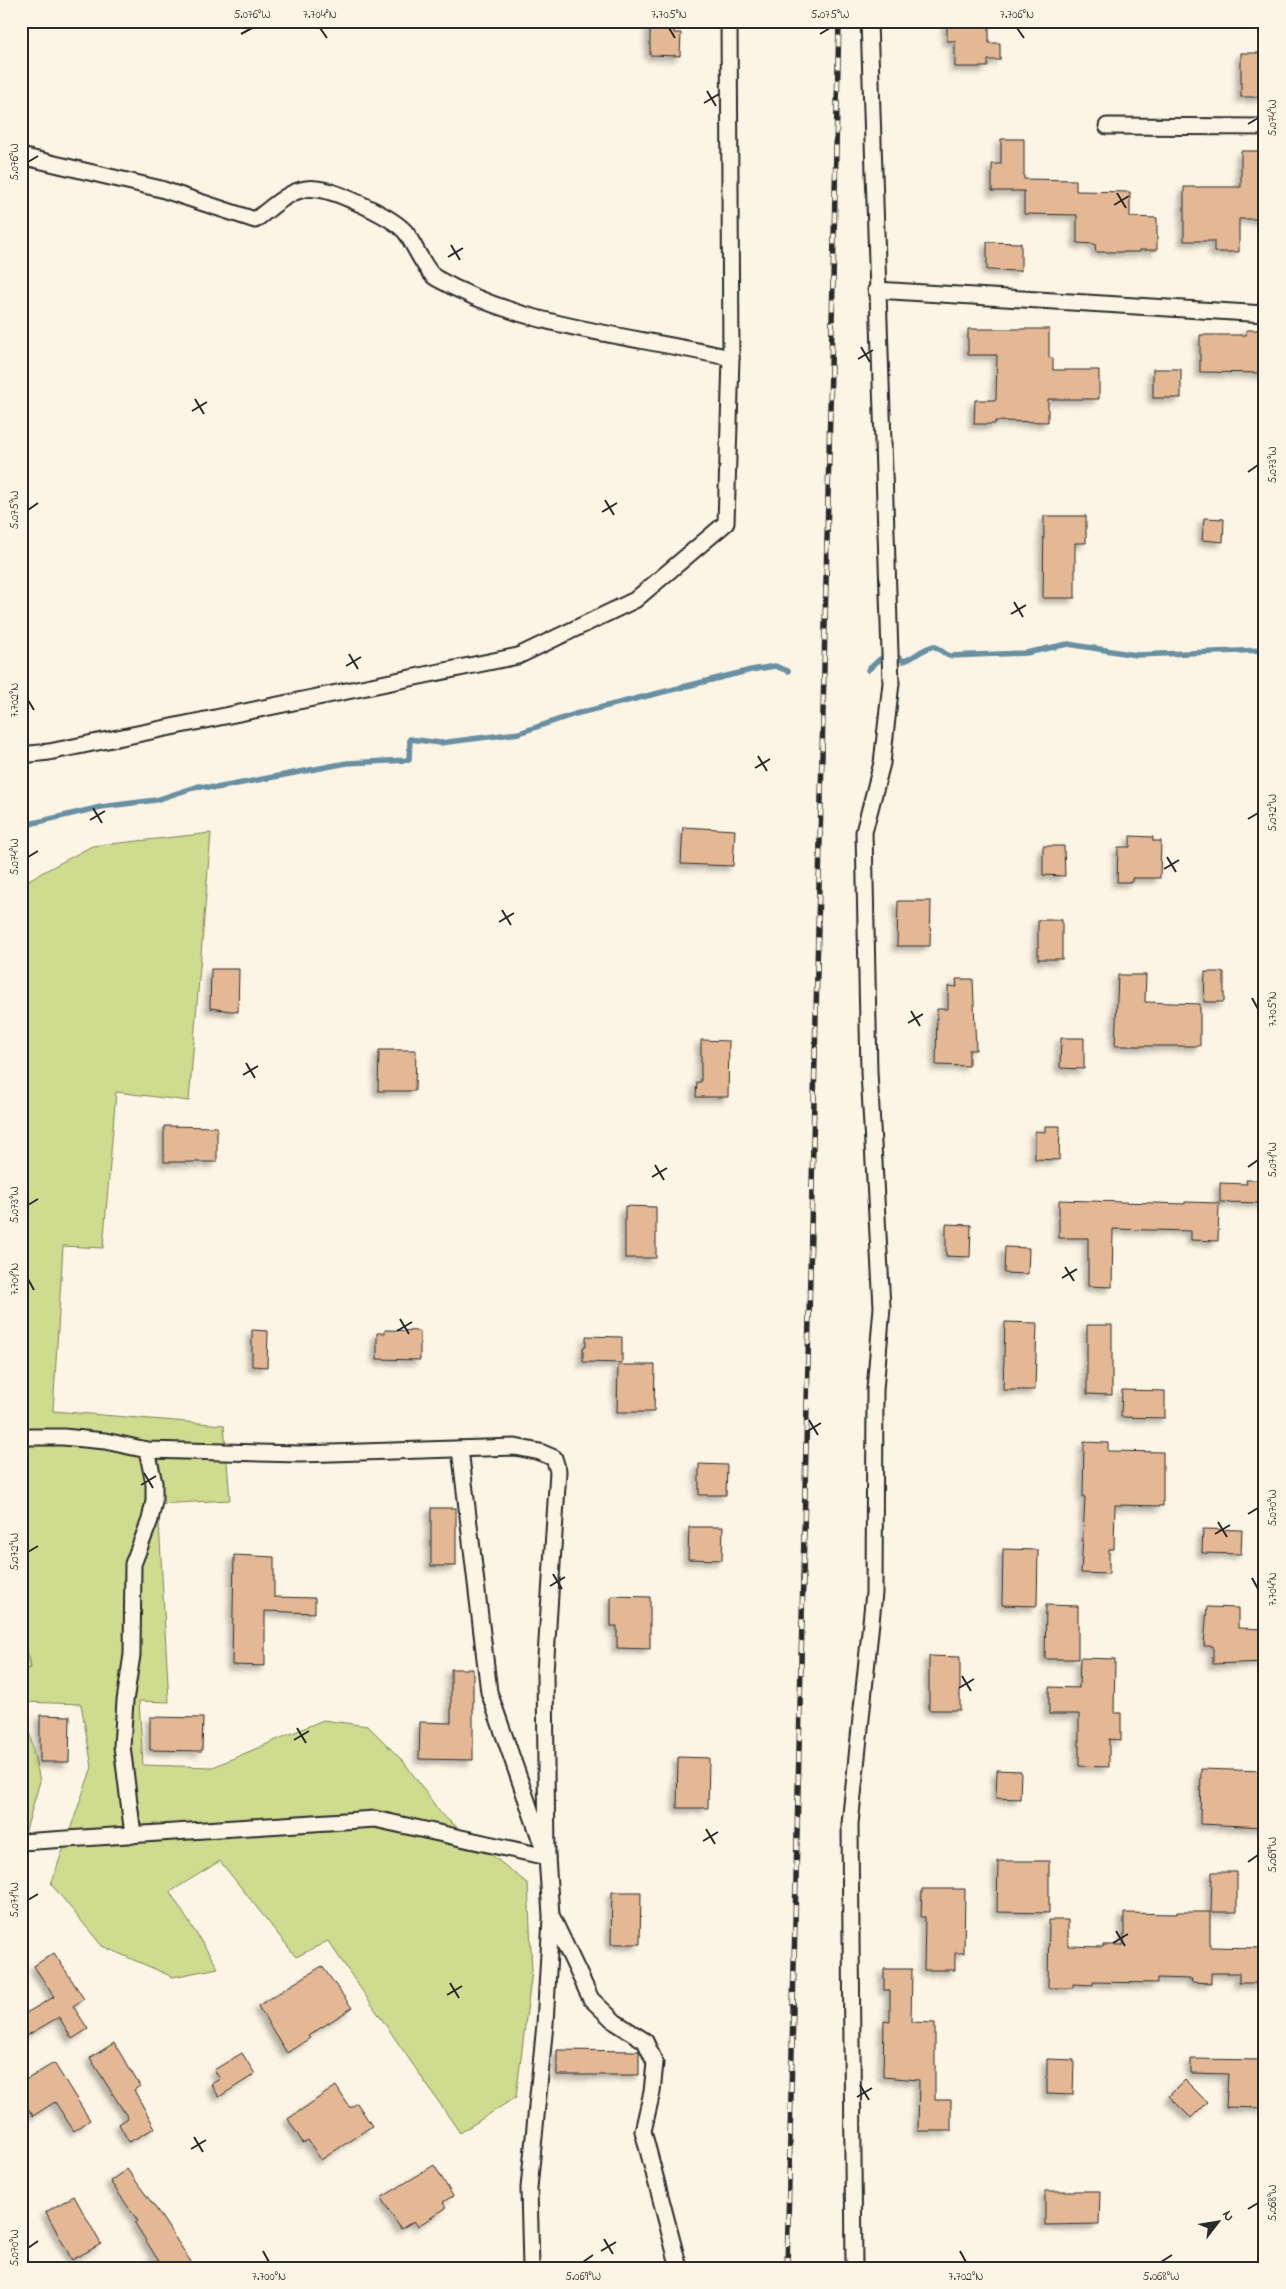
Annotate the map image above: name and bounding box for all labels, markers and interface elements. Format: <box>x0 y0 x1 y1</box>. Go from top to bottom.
text: 5.076°W <box>233 6 271 24</box>
text: 7.704°N <box>303 6 337 24</box>
text: 7.705°N <box>651 6 687 24</box>
text: 5.075°W <box>811 6 849 24</box>
text: 7.706°N <box>1000 6 1034 24</box>
text: 5.074°W <box>1264 100 1282 136</box>
text: 5.076°W <box>6 143 24 181</box>
text: 5.073°W <box>1264 447 1282 483</box>
text: 5.075°W <box>6 491 24 529</box>
text: 7.702°N <box>6 683 24 717</box>
text: 5.072°W <box>1264 794 1282 832</box>
text: 5.074°W <box>6 839 24 875</box>
text: 7.705°N <box>1264 991 1282 1027</box>
text: 5.071°W <box>1264 1142 1282 1178</box>
text: 5.073°W <box>6 1187 24 1223</box>
text: 7.701°N <box>6 1263 24 1295</box>
text: 5.070°W <box>1264 1489 1282 1527</box>
text: 5.072°W <box>6 1533 24 1571</box>
text: 7.704°N <box>1264 1572 1282 1606</box>
text: 5.069°W <box>1264 1837 1282 1873</box>
text: 5.071°W <box>6 1882 24 1918</box>
text: 5.068°W <box>1264 2185 1282 2221</box>
north arrow <box>1194 2196 1244 2246</box>
text: N <box>1216 2207 1239 2226</box>
text: 5.070°W <box>6 2229 24 2267</box>
text: 7.700°N <box>252 2268 286 2286</box>
text: 5.069°W <box>565 2268 601 2286</box>
text: 7.702°N <box>949 2268 983 2286</box>
text: 5.068°W <box>1143 2268 1179 2286</box>

